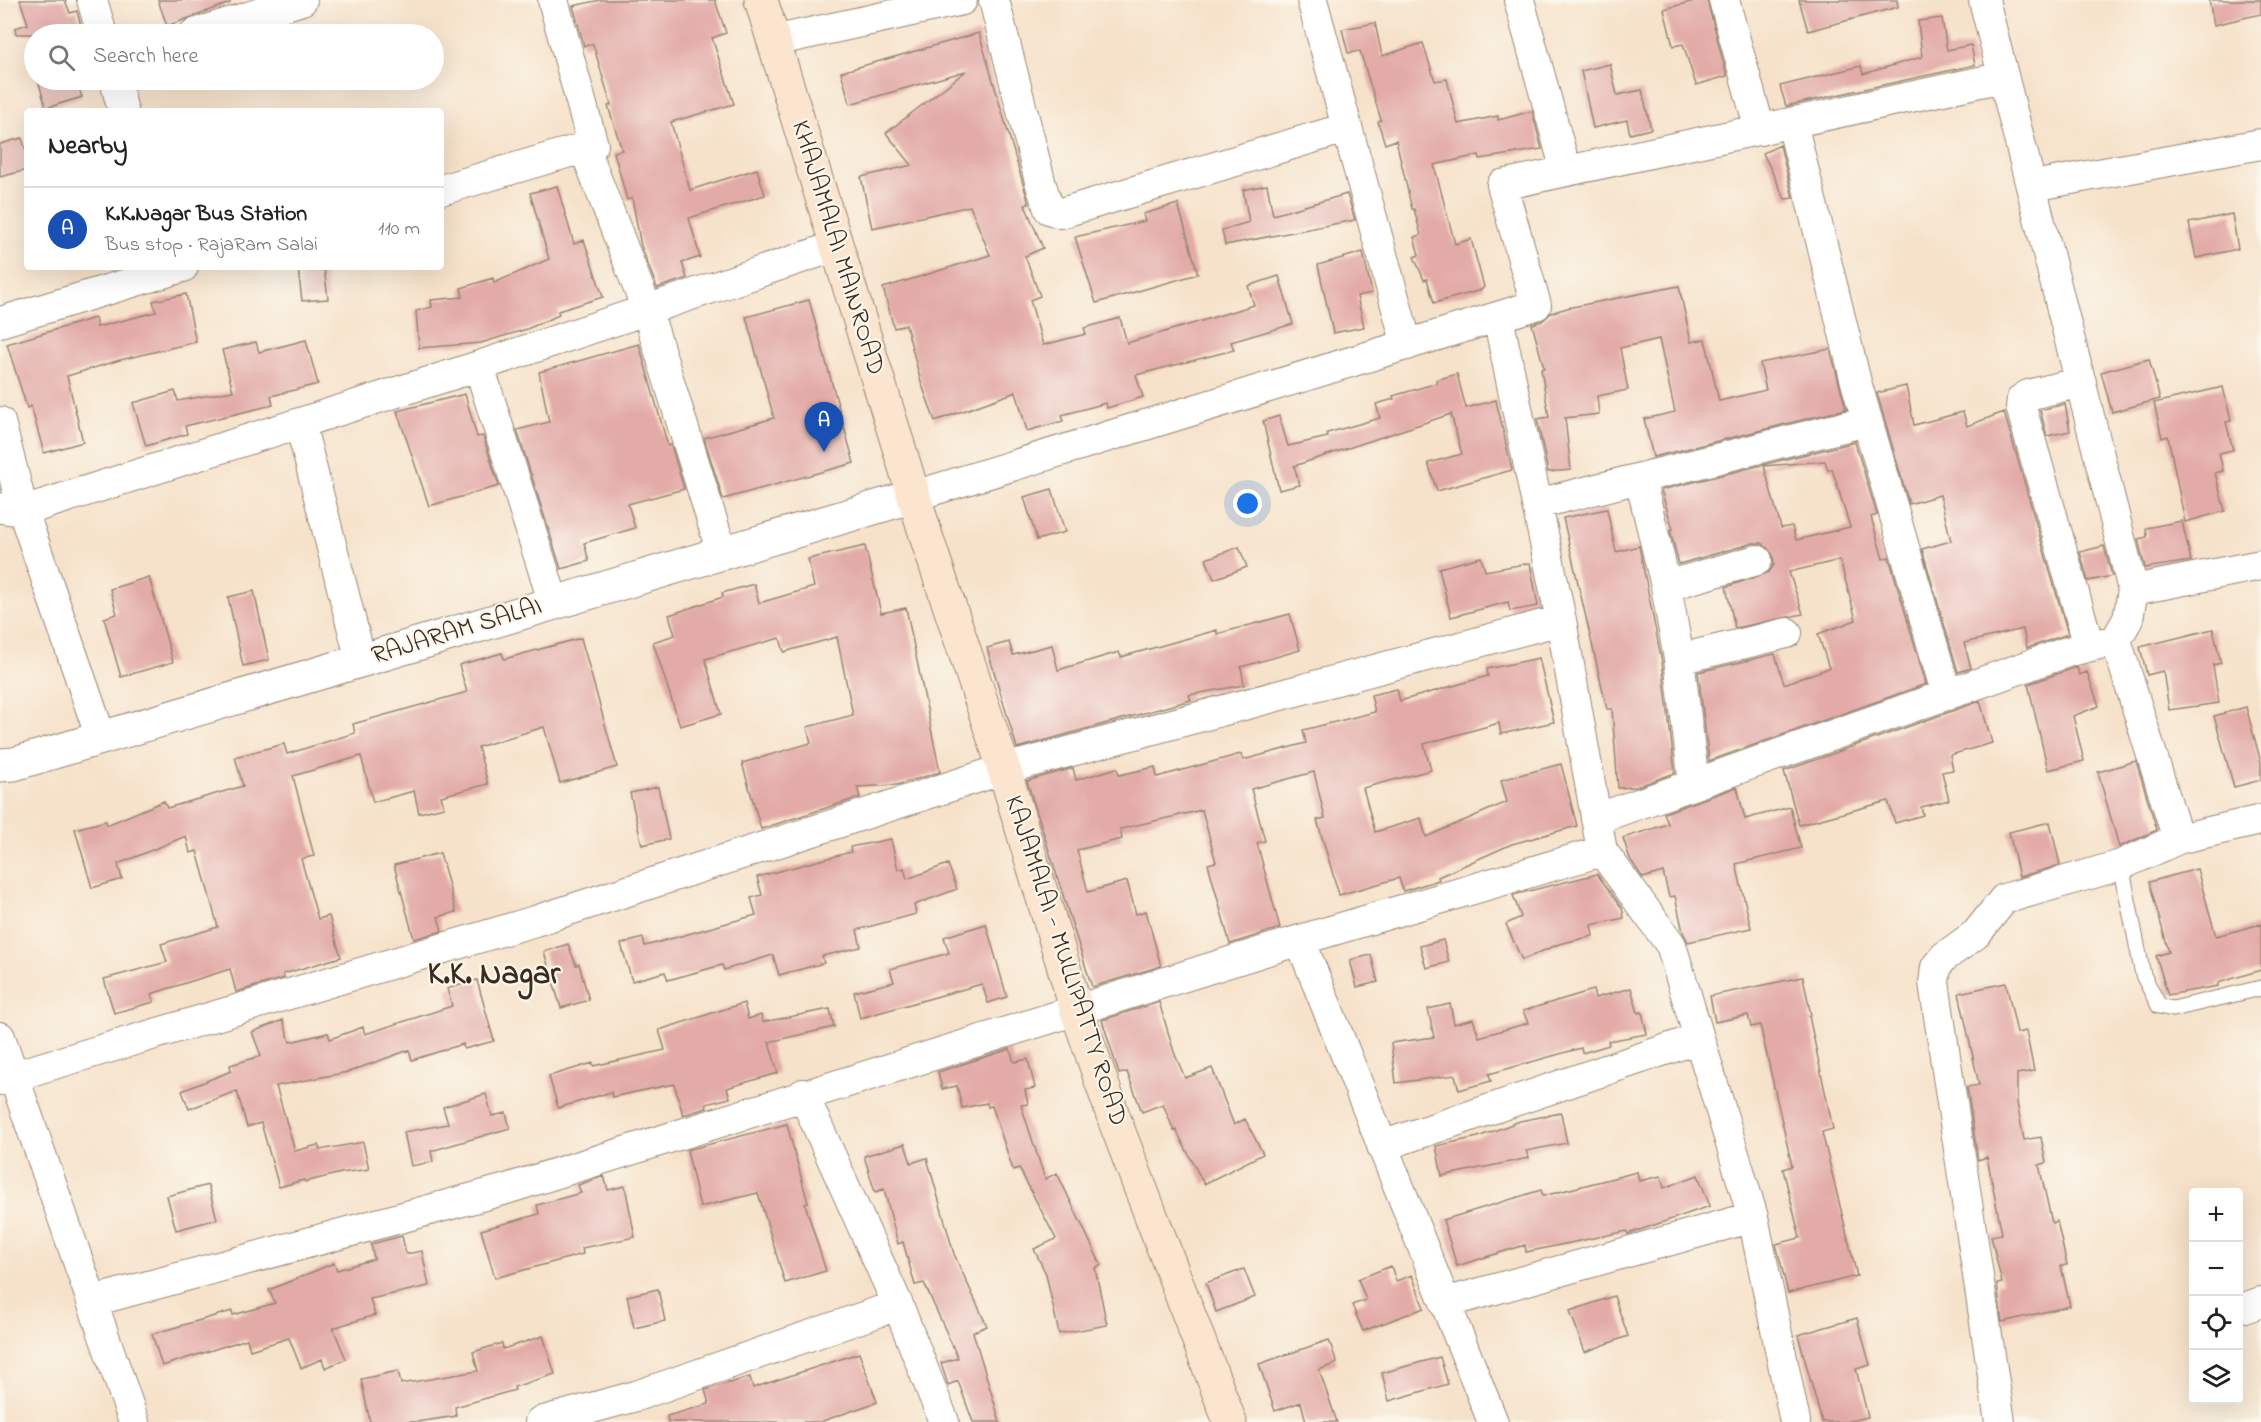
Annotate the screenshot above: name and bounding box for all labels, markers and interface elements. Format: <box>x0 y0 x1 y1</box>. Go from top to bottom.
search box <box>24 24 444 90</box>
icon: search <box>45 41 78 74</box>
text: Search here <box>93 41 198 73</box>
street label: KHAJAMALAI MAINROAD <box>780 116 894 380</box>
text: Nearby <box>48 128 127 166</box>
text: K.K.Nagar Bus Station <box>105 199 307 231</box>
text: A <box>61 215 74 244</box>
text: 110 m <box>378 215 420 244</box>
text: Bus stop · RajaRam Salai <box>105 231 318 260</box>
pin: A <box>804 402 844 452</box>
your location <box>1233 489 1262 518</box>
street label: RAJARAM SALAI <box>367 588 547 676</box>
street label: KAJAMALAI - MULLIPATTY ROAD <box>994 791 1136 1131</box>
district label: K.K. Nagar <box>428 952 561 1000</box>
map controls <box>2189 1188 2243 1404</box>
button: + <box>2189 1188 2243 1242</box>
button: − <box>2189 1242 2243 1296</box>
button: locate <box>2189 1296 2243 1350</box>
button: layers <box>2189 1350 2243 1404</box>

